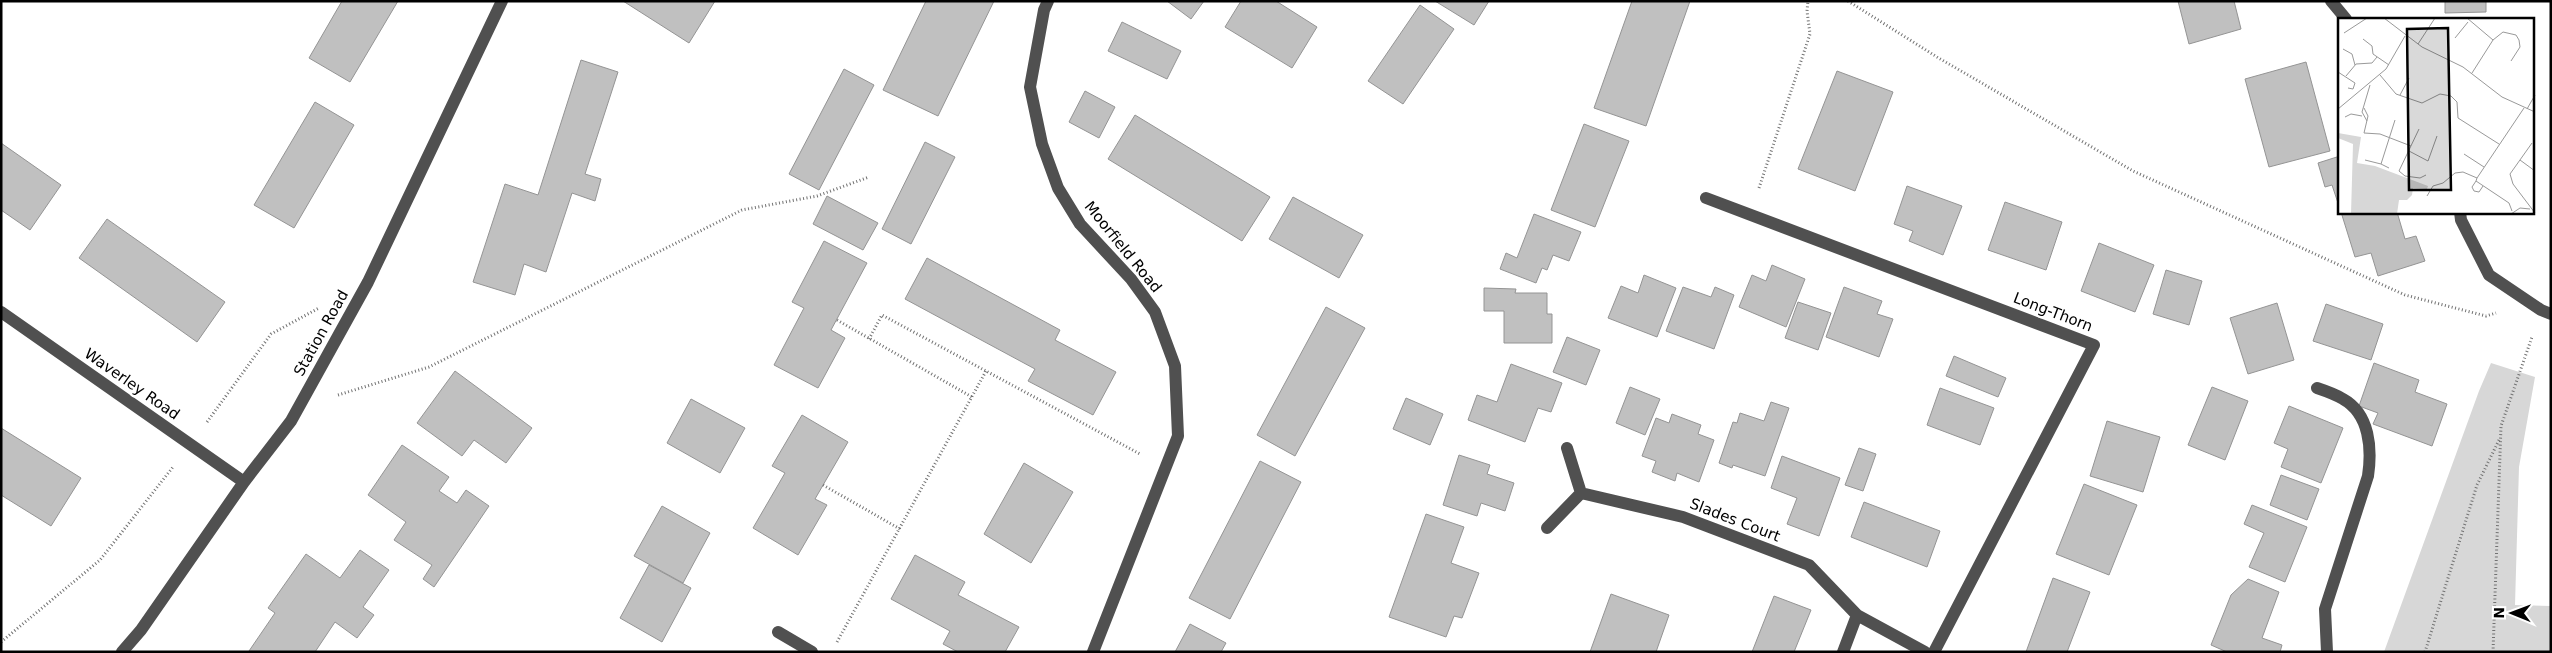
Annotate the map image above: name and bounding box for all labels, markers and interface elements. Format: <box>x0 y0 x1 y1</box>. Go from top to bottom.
inset map <box>2338 18 2534 214</box>
street label: Moorfield Road <box>1081 198 1165 296</box>
street label: Station Road <box>290 287 352 379</box>
street label: Long-Thorn <box>2011 289 2095 335</box>
street label: Waverley Road <box>81 344 183 424</box>
street label: Slades Court <box>1687 494 1783 546</box>
north arrow <box>2487 588 2537 638</box>
text: N <box>2491 607 2507 619</box>

